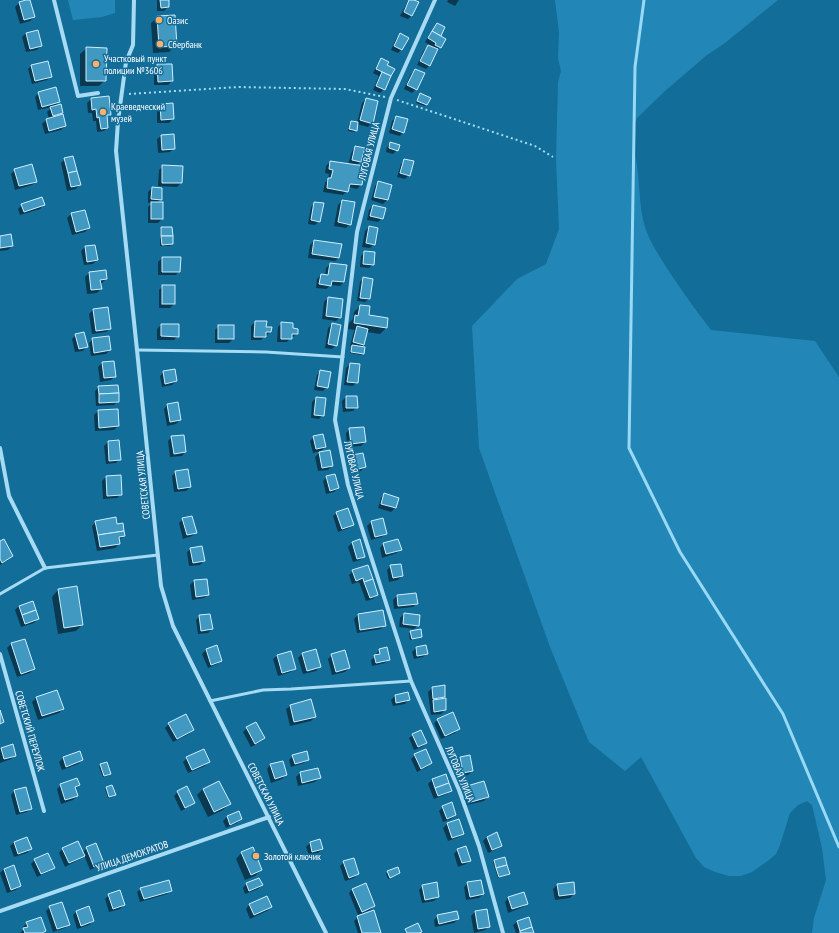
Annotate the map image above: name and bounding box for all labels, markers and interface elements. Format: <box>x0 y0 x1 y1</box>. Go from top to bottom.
place label: Оазис <box>167 14 188 27</box>
marker: Оазис <box>154 15 164 25</box>
place label: Сбербанк <box>168 38 202 51</box>
marker: Сбербанк <box>155 39 165 49</box>
place label: Участковый пункт полиции №3606 <box>104 52 167 77</box>
marker: Участковый пункт полиции №3606 <box>91 59 101 69</box>
place label: Краеведческий музей <box>111 100 165 125</box>
marker: Краеведческий музей <box>98 107 108 117</box>
street label: ЛУГОВАЯ УЛИЦА <box>355 120 383 182</box>
street label: ЛУГОВАЯ УЛИЦА <box>341 439 367 501</box>
street label: СОВЕТСКАЯ УЛИЦА <box>133 450 153 520</box>
street label: СОВЕТСКИЙ ПЕРЕУЛОК <box>12 689 48 773</box>
street label: ЛУГОВАЯ УЛИЦА <box>442 743 478 804</box>
street label: СОВЕТСКАЯ УЛИЦА <box>245 760 288 828</box>
street label: УЛИЦА ДЕМОКРАТОВ <box>94 837 170 874</box>
place label: Золотой ключик <box>264 850 321 863</box>
marker: Золотой ключик <box>251 851 261 861</box>

